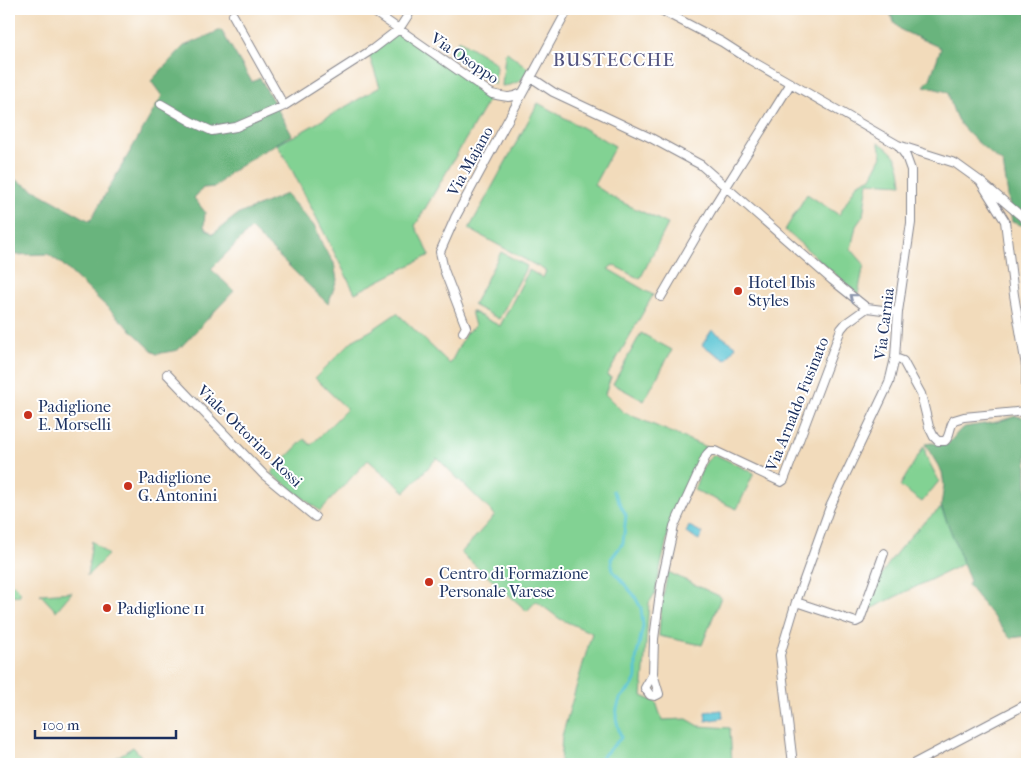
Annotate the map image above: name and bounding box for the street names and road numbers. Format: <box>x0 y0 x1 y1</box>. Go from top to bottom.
street label: Via Osoppo <box>426 28 503 88</box>
street label: Via Majano <box>443 123 497 200</box>
street label: Via Carnia <box>870 286 898 362</box>
street label: Via Arnaldo Fusinato <box>761 334 833 475</box>
street label: Viale Ottorino Rossi <box>193 380 307 491</box>

